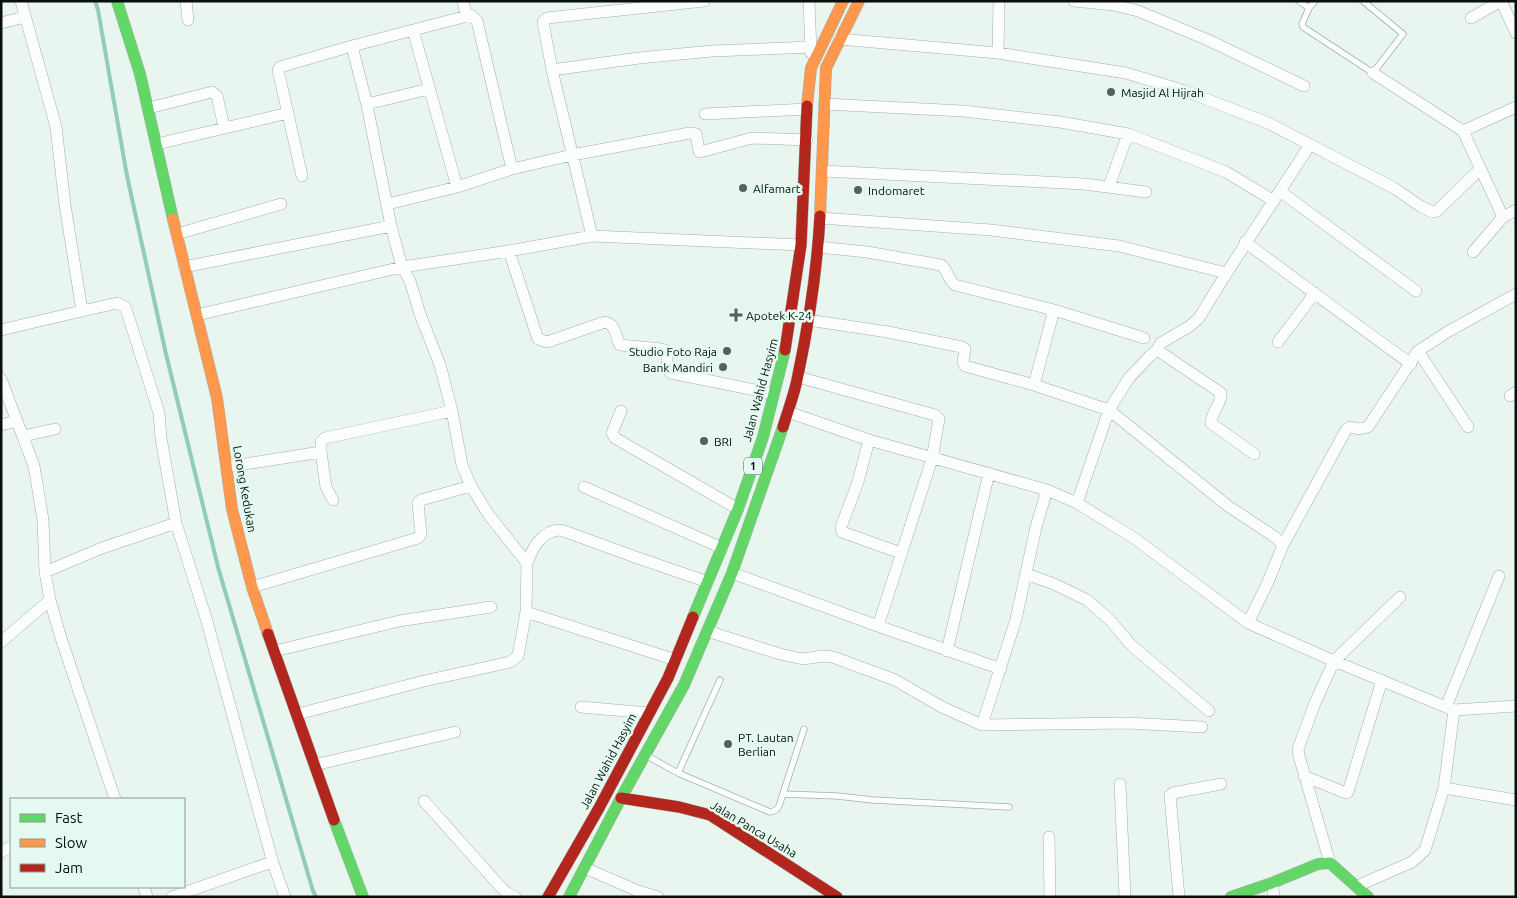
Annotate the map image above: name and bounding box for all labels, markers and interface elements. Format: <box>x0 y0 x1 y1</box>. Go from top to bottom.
marker: Masjid Al Hijrah <box>1105 86 1117 98</box>
place label: Masjid Al Hijrah <box>1121 86 1204 99</box>
marker: Alfamart <box>737 182 749 194</box>
place label: Alfamart <box>753 182 801 195</box>
marker: Indomaret <box>852 184 864 196</box>
place label: Indomaret <box>868 184 925 197</box>
marker: Apotek K-24 <box>730 309 742 321</box>
place label: Apotek K-24 <box>746 309 812 322</box>
street label: Jalan Wahid Hasyim <box>740 337 780 443</box>
place label: Studio Foto Raja <box>629 345 717 358</box>
marker: Studio Foto Raja <box>721 345 733 357</box>
place label: Bank Mandiri <box>643 361 713 374</box>
marker: Bank Mandiri <box>717 361 729 373</box>
marker: BRI <box>698 435 710 447</box>
place label: BRI <box>714 435 732 448</box>
street label: Lorong Kedukan <box>231 445 259 533</box>
road number: 1 <box>744 458 762 474</box>
street label: Jalan Wahid Hasyim <box>577 711 639 811</box>
place label: PT. Lautan Berlian <box>738 731 794 758</box>
marker: PT. Lautan Berlian <box>722 738 734 750</box>
legend <box>10 798 185 888</box>
street label: Jalan Panca Usaha <box>709 798 799 860</box>
text: Fast <box>55 809 83 826</box>
text: Slow <box>55 834 88 851</box>
text: Jam <box>55 859 83 876</box>

